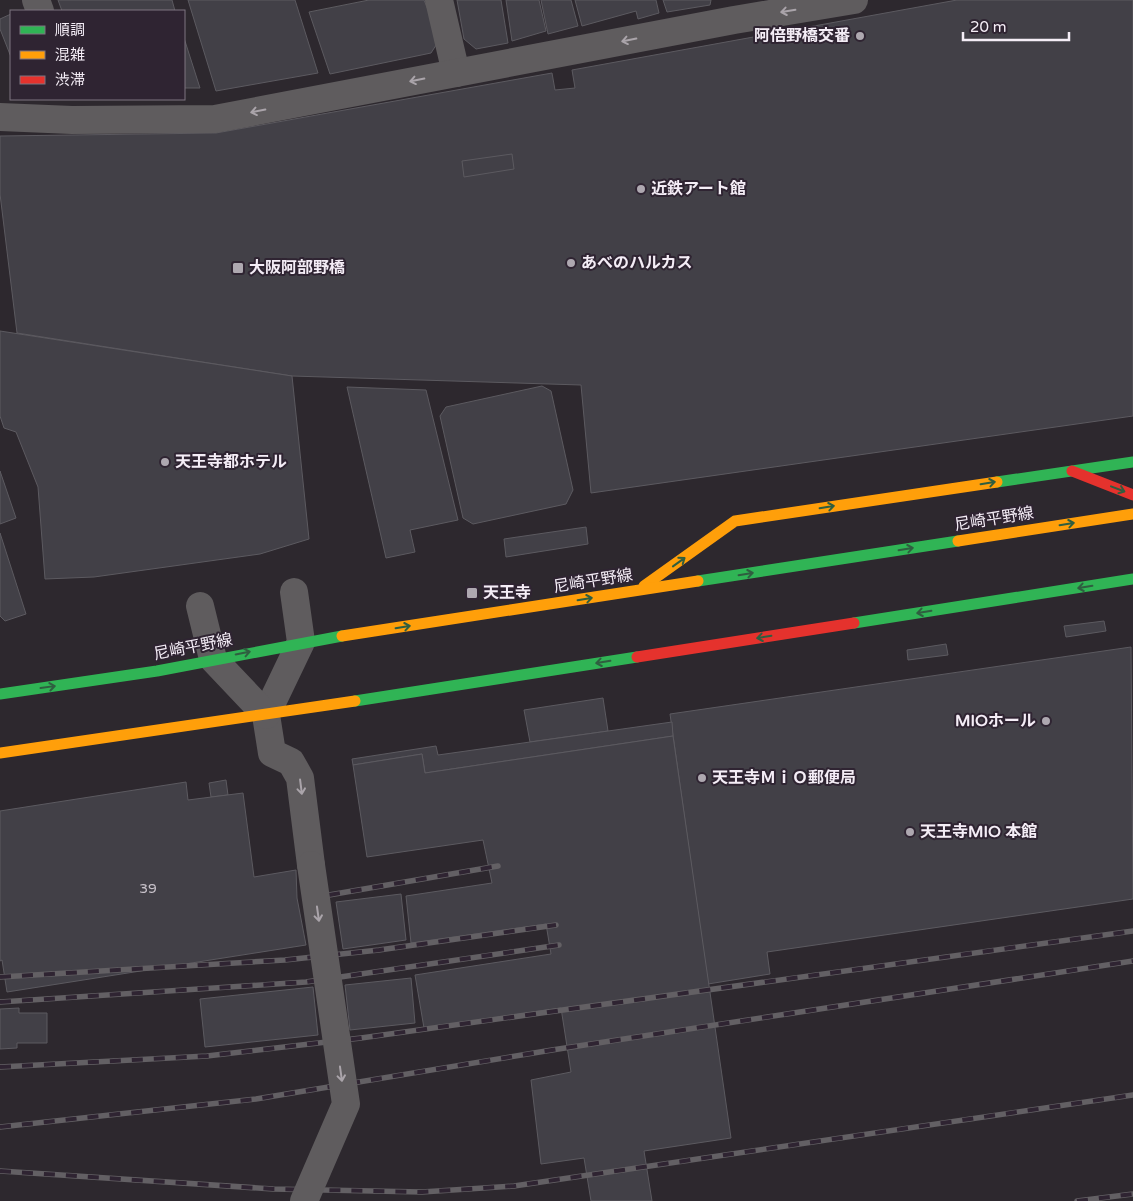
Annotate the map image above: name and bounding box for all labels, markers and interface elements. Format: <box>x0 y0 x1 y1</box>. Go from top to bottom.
one-way arrow <box>781 6 797 16</box>
legend <box>10 10 185 100</box>
scale bar <box>963 10 1069 42</box>
text: 20 m <box>970 18 1007 36</box>
text: 順調 <box>55 21 85 39</box>
place label: 阿倍野橋交番 <box>754 26 850 46</box>
marker: 阿倍野橋交番 <box>854 30 866 42</box>
one-way arrow <box>621 35 637 45</box>
text: 混雑 <box>55 46 85 64</box>
text: 渋滞 <box>55 71 85 89</box>
one-way arrow <box>410 76 426 85</box>
one-way arrow <box>250 106 266 116</box>
place label: 近鉄アート館 <box>651 179 746 199</box>
marker: 近鉄アート館 <box>635 183 647 195</box>
place label: あべのハルカス <box>581 253 693 273</box>
marker: あべのハルカス <box>565 257 577 269</box>
place label: 大阪阿部野橋 <box>249 258 345 278</box>
marker: 大阪阿部野橋 <box>231 261 245 275</box>
place label: 天王寺都ホテル <box>175 452 287 472</box>
marker: 天王寺都ホテル <box>159 456 171 468</box>
one-way arrow <box>979 478 995 488</box>
one-way arrow <box>1110 485 1125 494</box>
one-way arrow <box>819 502 835 512</box>
street label: 尼崎平野線 <box>953 503 1035 535</box>
one-way arrow <box>1059 519 1075 529</box>
one-way arrow <box>898 544 914 554</box>
one-way arrow <box>671 556 685 567</box>
street label: 尼崎平野線 <box>552 565 634 597</box>
one-way arrow <box>737 568 753 578</box>
one-way arrow <box>1077 582 1093 592</box>
place label: 天王寺 <box>483 583 531 603</box>
marker: 天王寺 <box>465 586 479 600</box>
one-way arrow <box>577 593 593 603</box>
one-way arrow <box>917 607 933 617</box>
one-way arrow <box>395 621 411 631</box>
street label: 尼崎平野線 <box>152 630 234 664</box>
one-way arrow <box>756 632 772 642</box>
one-way arrow <box>234 648 250 658</box>
one-way arrow <box>595 657 611 667</box>
one-way arrow <box>40 681 56 691</box>
place label: MIOホール <box>955 711 1036 731</box>
marker: MIOホール <box>1040 715 1052 727</box>
place label: 天王寺ＭｉＯ郵便局 <box>712 768 856 788</box>
marker: 天王寺ＭｉＯ郵便局 <box>696 772 708 784</box>
one-way arrow <box>296 779 306 795</box>
place label: 天王寺MIO 本館 <box>920 822 1037 842</box>
marker: 天王寺MIO 本館 <box>904 826 916 838</box>
house number: 39 <box>139 880 157 897</box>
one-way arrow <box>313 905 323 921</box>
one-way arrow <box>337 1066 347 1082</box>

